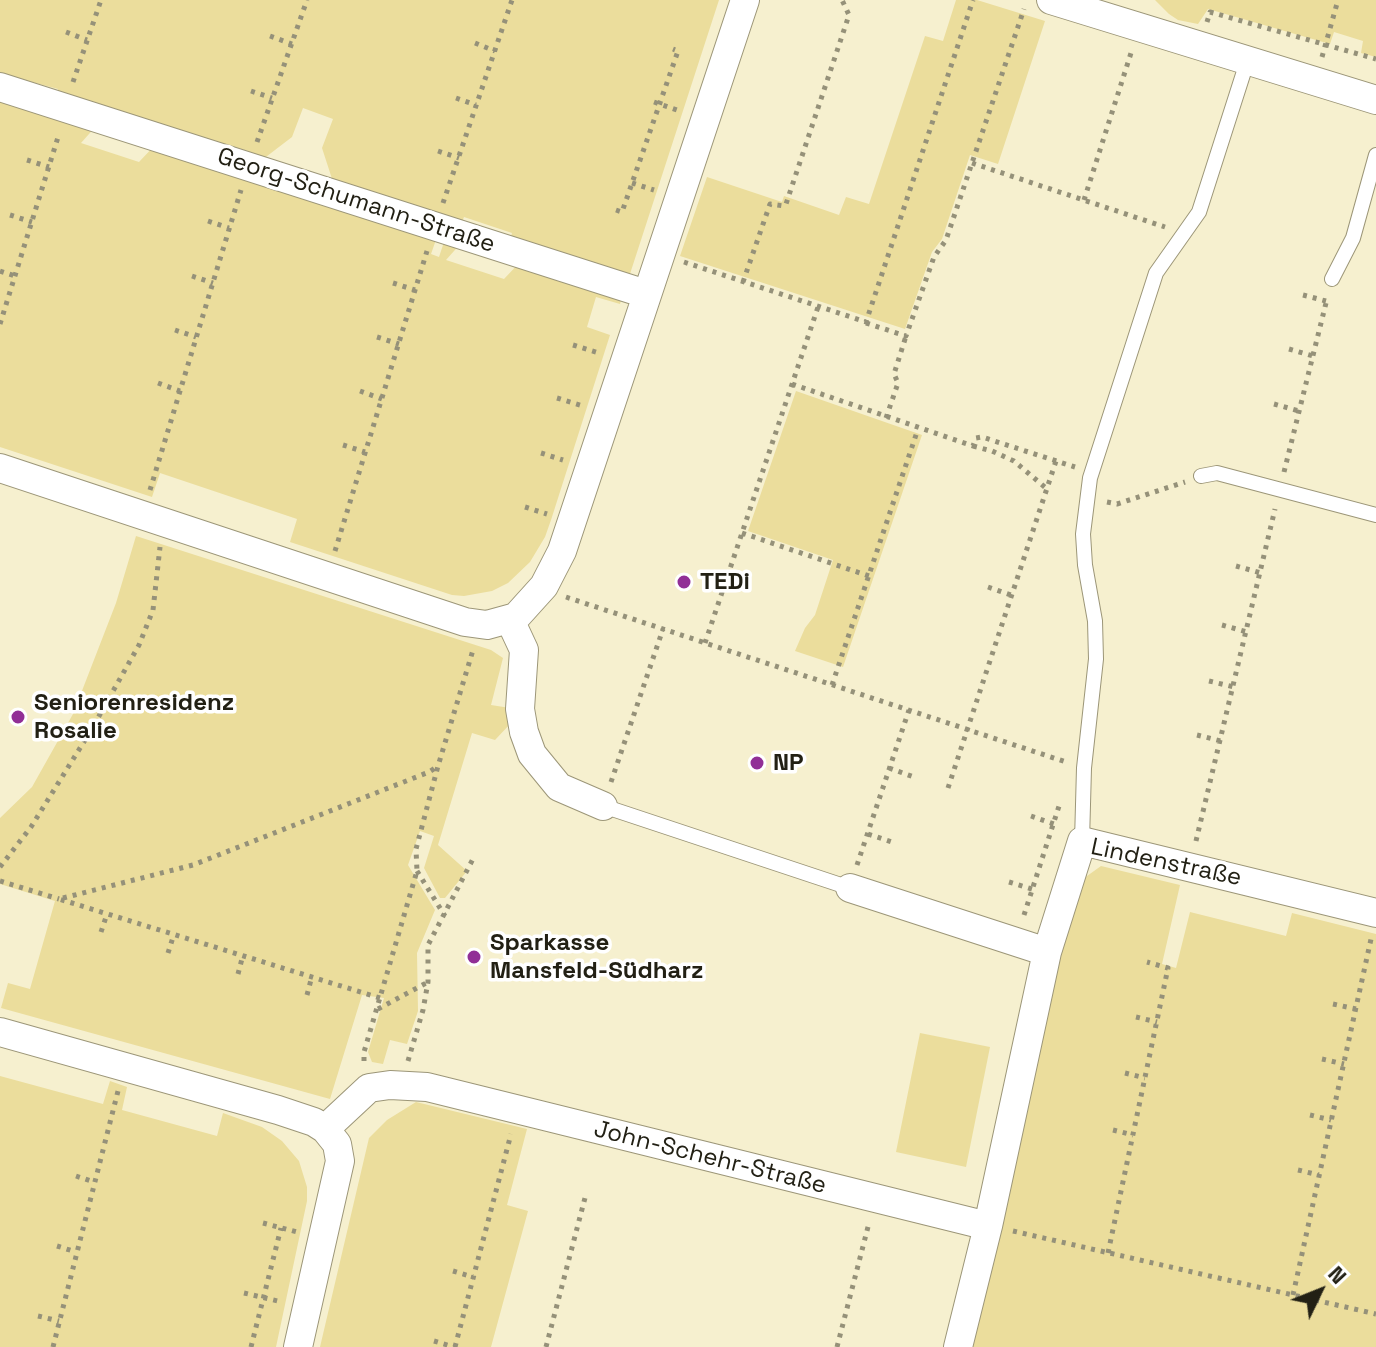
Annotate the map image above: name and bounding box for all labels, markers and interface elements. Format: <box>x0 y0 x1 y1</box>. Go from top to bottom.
street label: Georg-Schumann-Straße <box>213 142 499 260</box>
place label: TEDi <box>700 568 750 596</box>
marker: TEDi <box>675 573 693 591</box>
place label: Seniorenresidenz Rosalie <box>34 689 234 745</box>
marker: Seniorenresidenz Rosalie <box>9 708 27 726</box>
place label: NP <box>773 749 804 777</box>
marker: NP <box>748 754 766 772</box>
street label: Lindenstraße <box>1088 833 1244 893</box>
place label: Sparkasse Mansfeld-Südharz <box>490 929 703 985</box>
marker: Sparkasse Mansfeld-Südharz <box>465 948 483 966</box>
street label: John-Schehr-Straße <box>591 1115 829 1201</box>
north arrow <box>1280 1251 1360 1331</box>
text: N <box>1322 1260 1353 1290</box>

